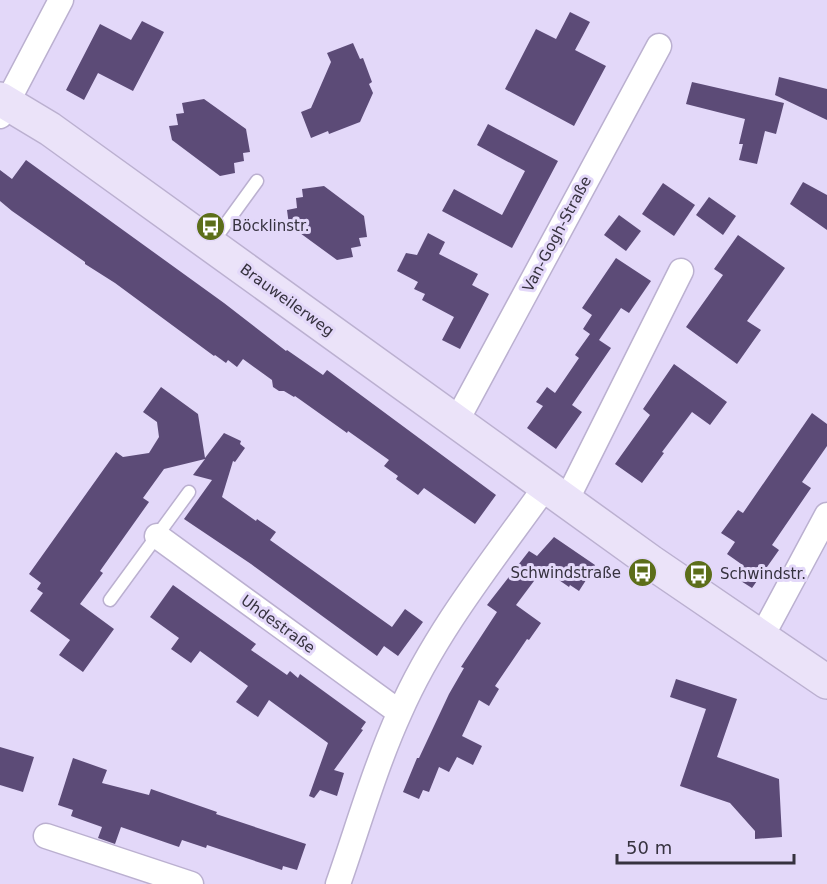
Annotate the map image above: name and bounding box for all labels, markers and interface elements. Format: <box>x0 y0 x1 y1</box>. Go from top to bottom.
street label: Van-Gogh-Straße <box>519 173 595 295</box>
bus stop icon: Böcklinstr. <box>195 210 227 242</box>
place label: Böcklinstr. <box>232 217 310 235</box>
street label: Brauweilerweg <box>237 260 337 340</box>
bus stop icon: Schwindstraße <box>626 557 658 589</box>
bus stop icon: Schwindstr. <box>683 558 715 590</box>
place label: Schwindstraße <box>511 564 621 582</box>
place label: Schwindstr. <box>720 565 806 583</box>
street label: Uhdestraße <box>238 591 318 657</box>
scale bar <box>617 827 794 865</box>
text: 50 m <box>626 837 672 858</box>

